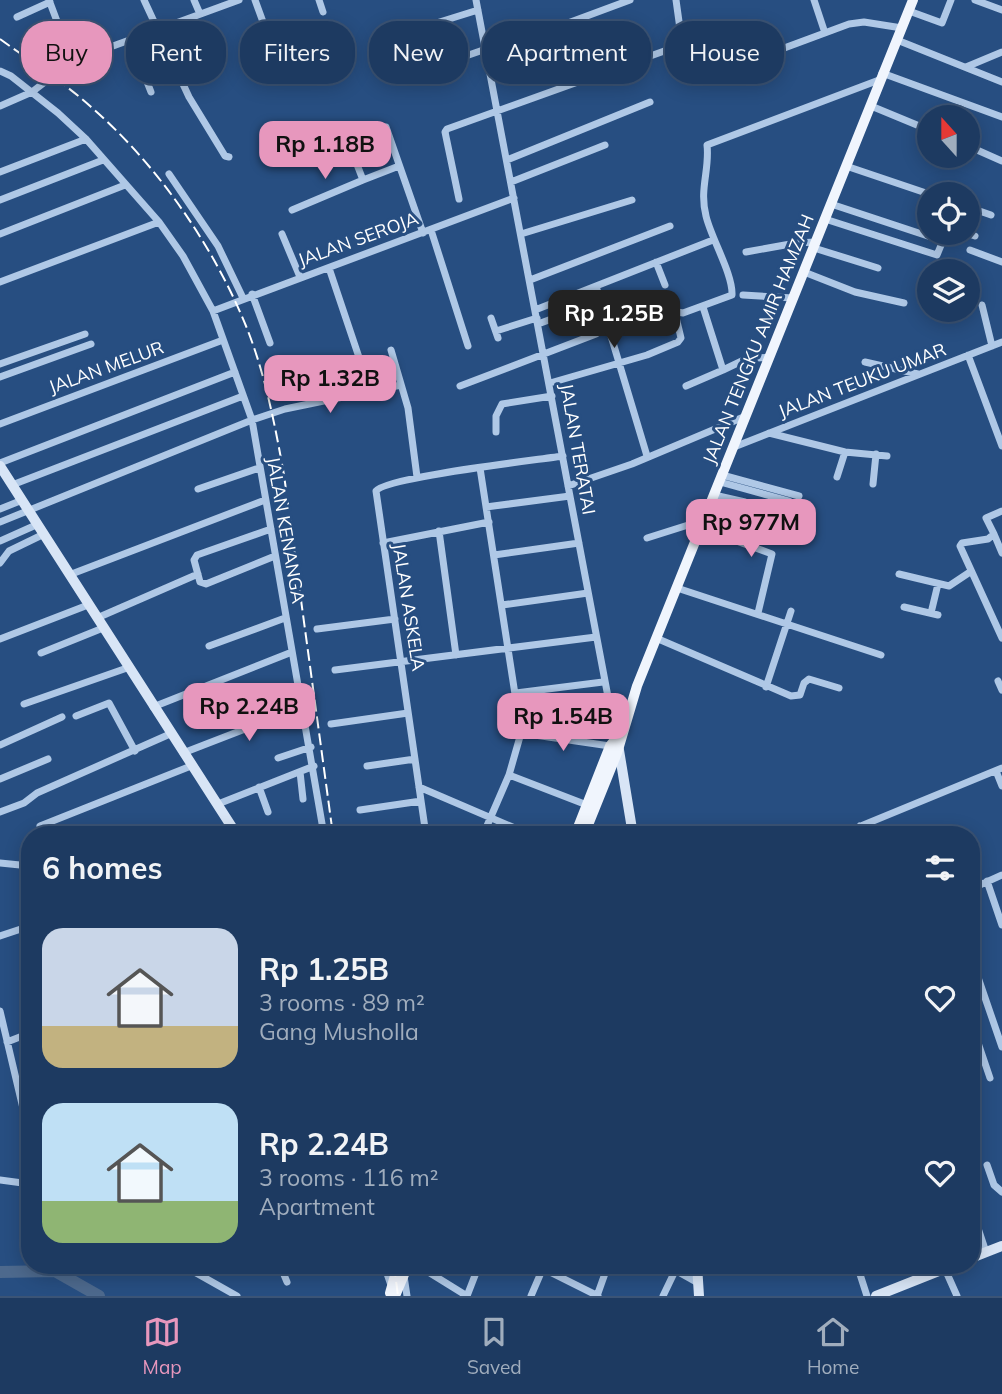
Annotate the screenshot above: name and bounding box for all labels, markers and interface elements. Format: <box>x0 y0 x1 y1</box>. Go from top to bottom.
chip: Buy <box>21 21 112 84</box>
chip: Rent <box>126 21 226 84</box>
chip: Filters <box>240 21 355 84</box>
chip: New <box>369 21 468 84</box>
chip: Apartment <box>482 21 651 84</box>
chip: House <box>665 21 784 84</box>
north arrow <box>917 105 980 168</box>
map controls <box>917 105 980 322</box>
pin: Rp 1.18B <box>253 122 397 181</box>
text: Rp 1.18B <box>275 129 375 158</box>
button: locate <box>917 182 980 245</box>
street label: JALAN SEROJA <box>295 207 421 271</box>
street label: JALAN TENGKU AMIR HAMZAH <box>697 211 819 467</box>
button: layers <box>917 259 980 322</box>
pin: Rp 1.25B <box>542 290 686 350</box>
text: Rp 1.25B <box>564 298 664 327</box>
street label: JALAN MELUR <box>45 336 167 398</box>
street label: JALAN TEUKU UMAR <box>775 337 949 423</box>
pin: Rp 1.32B <box>258 356 402 415</box>
text: Rp 1.32B <box>280 363 380 392</box>
street label: JALAN TERATAI <box>555 382 601 516</box>
street label: JALAN KENANGA <box>262 455 310 605</box>
pin: Rp 977M <box>686 500 816 559</box>
text: Rp 977M <box>702 507 800 536</box>
street label: JALAN ASKELA <box>388 542 430 672</box>
pin: Rp 2.24B <box>177 684 321 743</box>
text: Rp 2.24B <box>199 691 299 720</box>
pin: Rp 1.54B <box>491 694 635 753</box>
text: Rp 1.54B <box>513 701 613 730</box>
text: 6 homes <box>42 849 163 887</box>
icon: filters <box>921 849 959 887</box>
text: Rp 1.25B <box>259 950 389 988</box>
icon: home <box>98 956 182 1040</box>
icon: heart <box>921 979 959 1017</box>
text: 3 rooms · 89 m² <box>259 988 425 1017</box>
text: Gang Musholla <box>259 1017 419 1046</box>
text: Rp 2.24B <box>259 1125 389 1163</box>
icon: home <box>98 1131 182 1215</box>
icon: heart <box>921 1154 959 1192</box>
text: 3 rooms · 116 m² <box>259 1163 439 1192</box>
text: Apartment <box>259 1192 375 1221</box>
tab: Map <box>143 1313 182 1379</box>
tab: Saved <box>467 1313 522 1379</box>
tab: Home <box>807 1313 859 1379</box>

